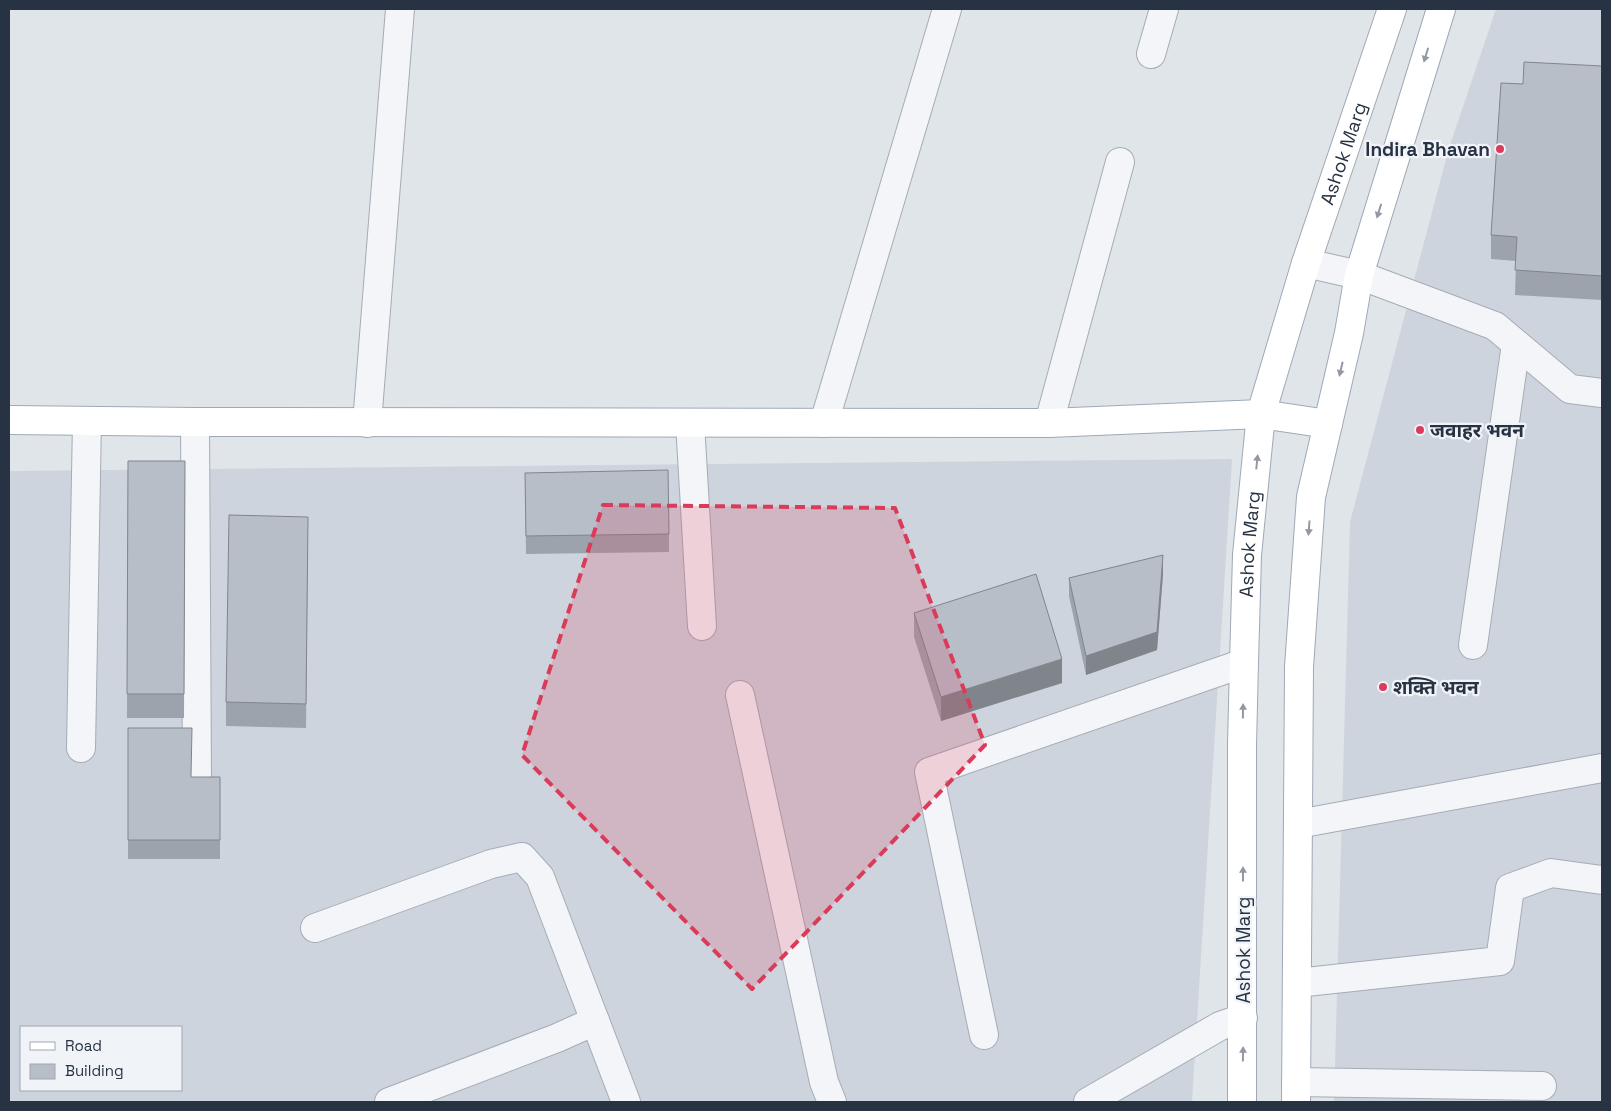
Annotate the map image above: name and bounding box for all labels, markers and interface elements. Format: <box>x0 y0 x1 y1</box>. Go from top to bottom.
one-way arrow <box>1422 48 1430 63</box>
street label: Ashok Marg <box>1314 99 1372 208</box>
place label: Indira Bhavan <box>1365 137 1490 162</box>
marker: Indira Bhavan <box>1494 143 1506 155</box>
one-way arrow <box>1374 203 1382 218</box>
one-way arrow <box>1337 361 1345 376</box>
place label: जवाहर भवन <box>1430 418 1524 443</box>
marker: जवाहर भवन <box>1414 424 1426 436</box>
one-way arrow <box>1253 453 1261 469</box>
street label: Ashok Marg <box>1233 490 1266 598</box>
one-way arrow <box>1305 520 1313 536</box>
place label: शक्ति भवन <box>1393 675 1479 700</box>
marker: शक्ति भवन <box>1377 681 1389 693</box>
one-way arrow <box>1239 703 1247 719</box>
one-way arrow <box>1239 865 1247 881</box>
street label: Ashok Marg <box>1231 897 1256 1003</box>
legend <box>20 1026 182 1091</box>
text: Road <box>65 1036 102 1055</box>
one-way arrow <box>1239 1045 1247 1061</box>
text: Building <box>65 1061 124 1080</box>

